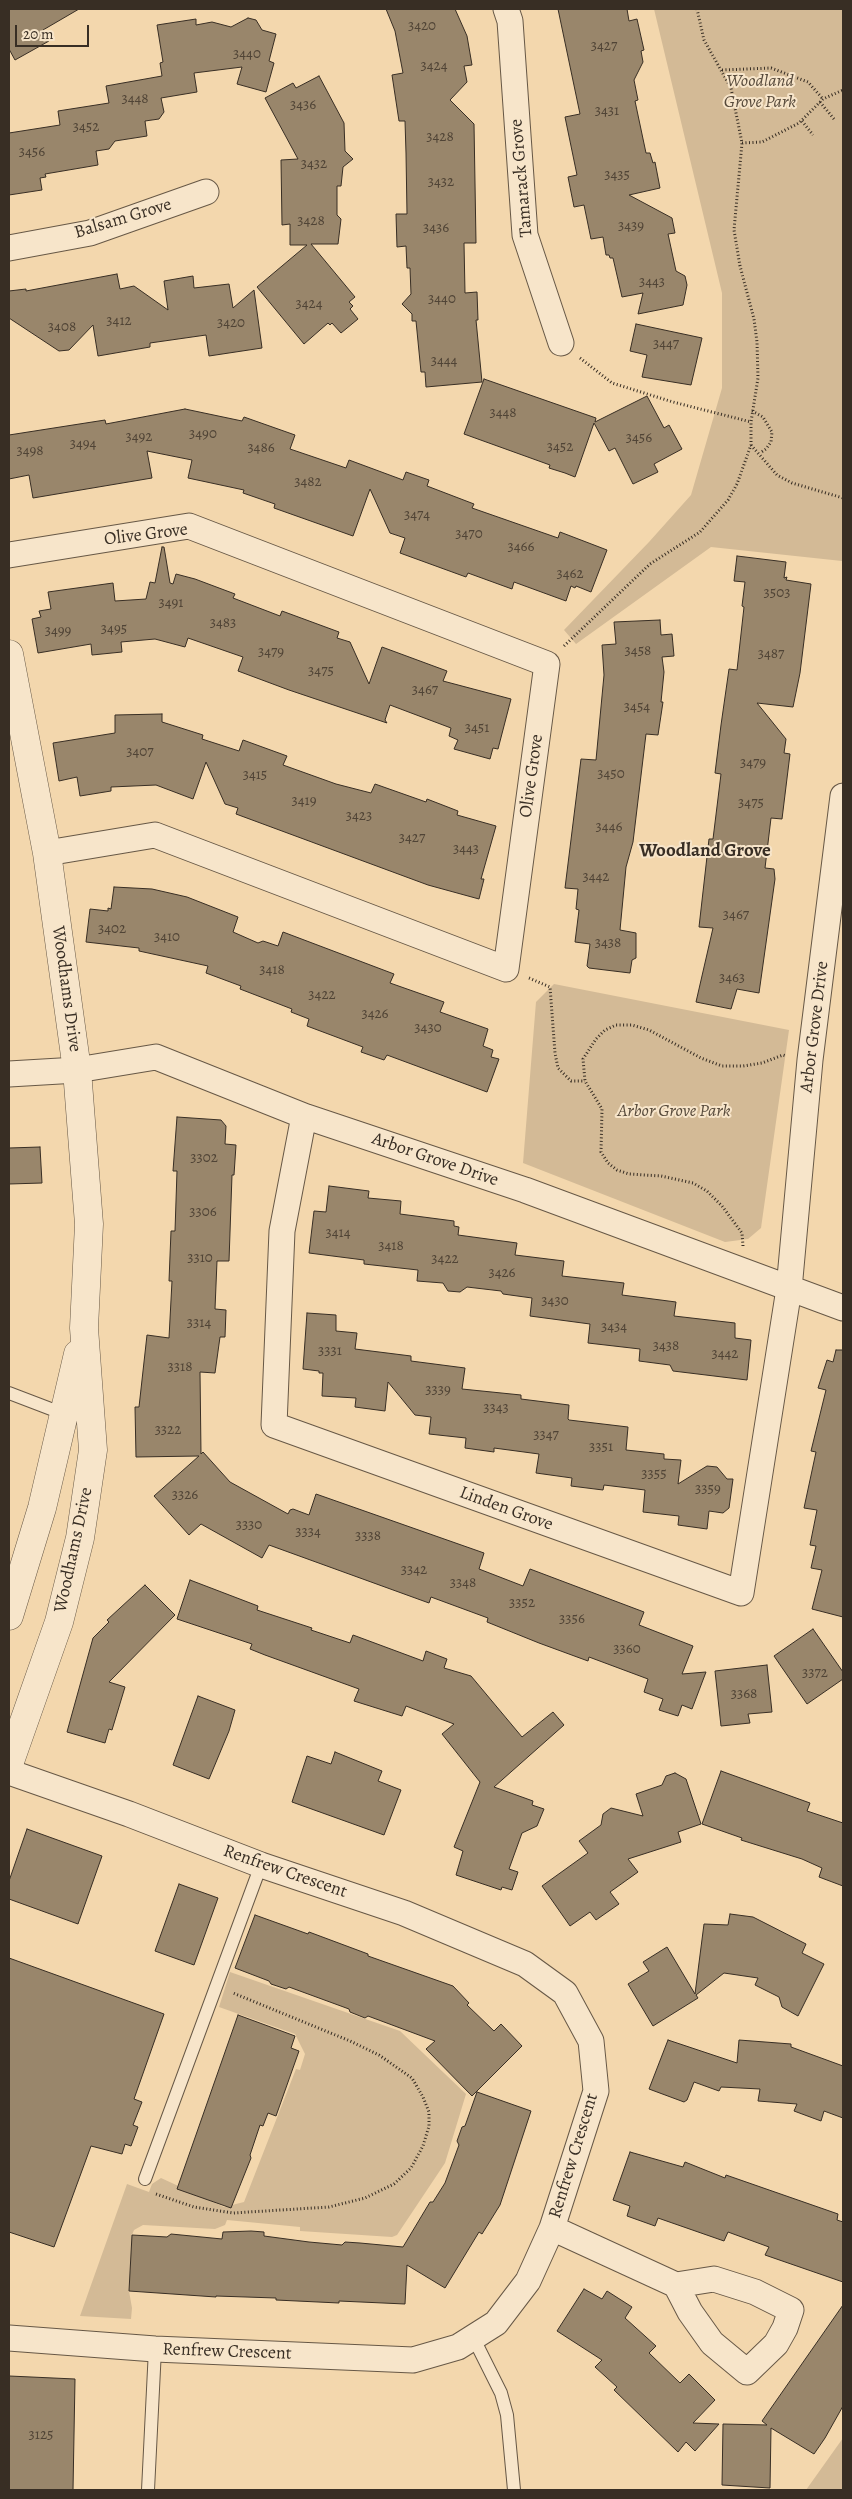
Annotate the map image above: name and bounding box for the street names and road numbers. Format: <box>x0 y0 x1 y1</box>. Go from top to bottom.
street label: Tamarack Grove <box>506 118 538 238</box>
street label: Balsam Grove <box>72 194 174 244</box>
street label: Olive Grove <box>103 519 189 551</box>
street label: Olive Grove <box>515 733 549 819</box>
street label: Woodhams Drive <box>46 925 86 1053</box>
street label: Arbor Grove Drive <box>796 960 834 1094</box>
street label: Arbor Grove Drive <box>369 1128 501 1192</box>
street label: Linden Grove <box>456 1482 556 1536</box>
street label: Woodhams Drive <box>50 1486 98 1614</box>
street label: Renfrew Crescent <box>220 1841 350 1903</box>
street label: Renfrew Crescent <box>545 2091 603 2221</box>
street label: Renfrew Crescent <box>162 2339 292 2365</box>

